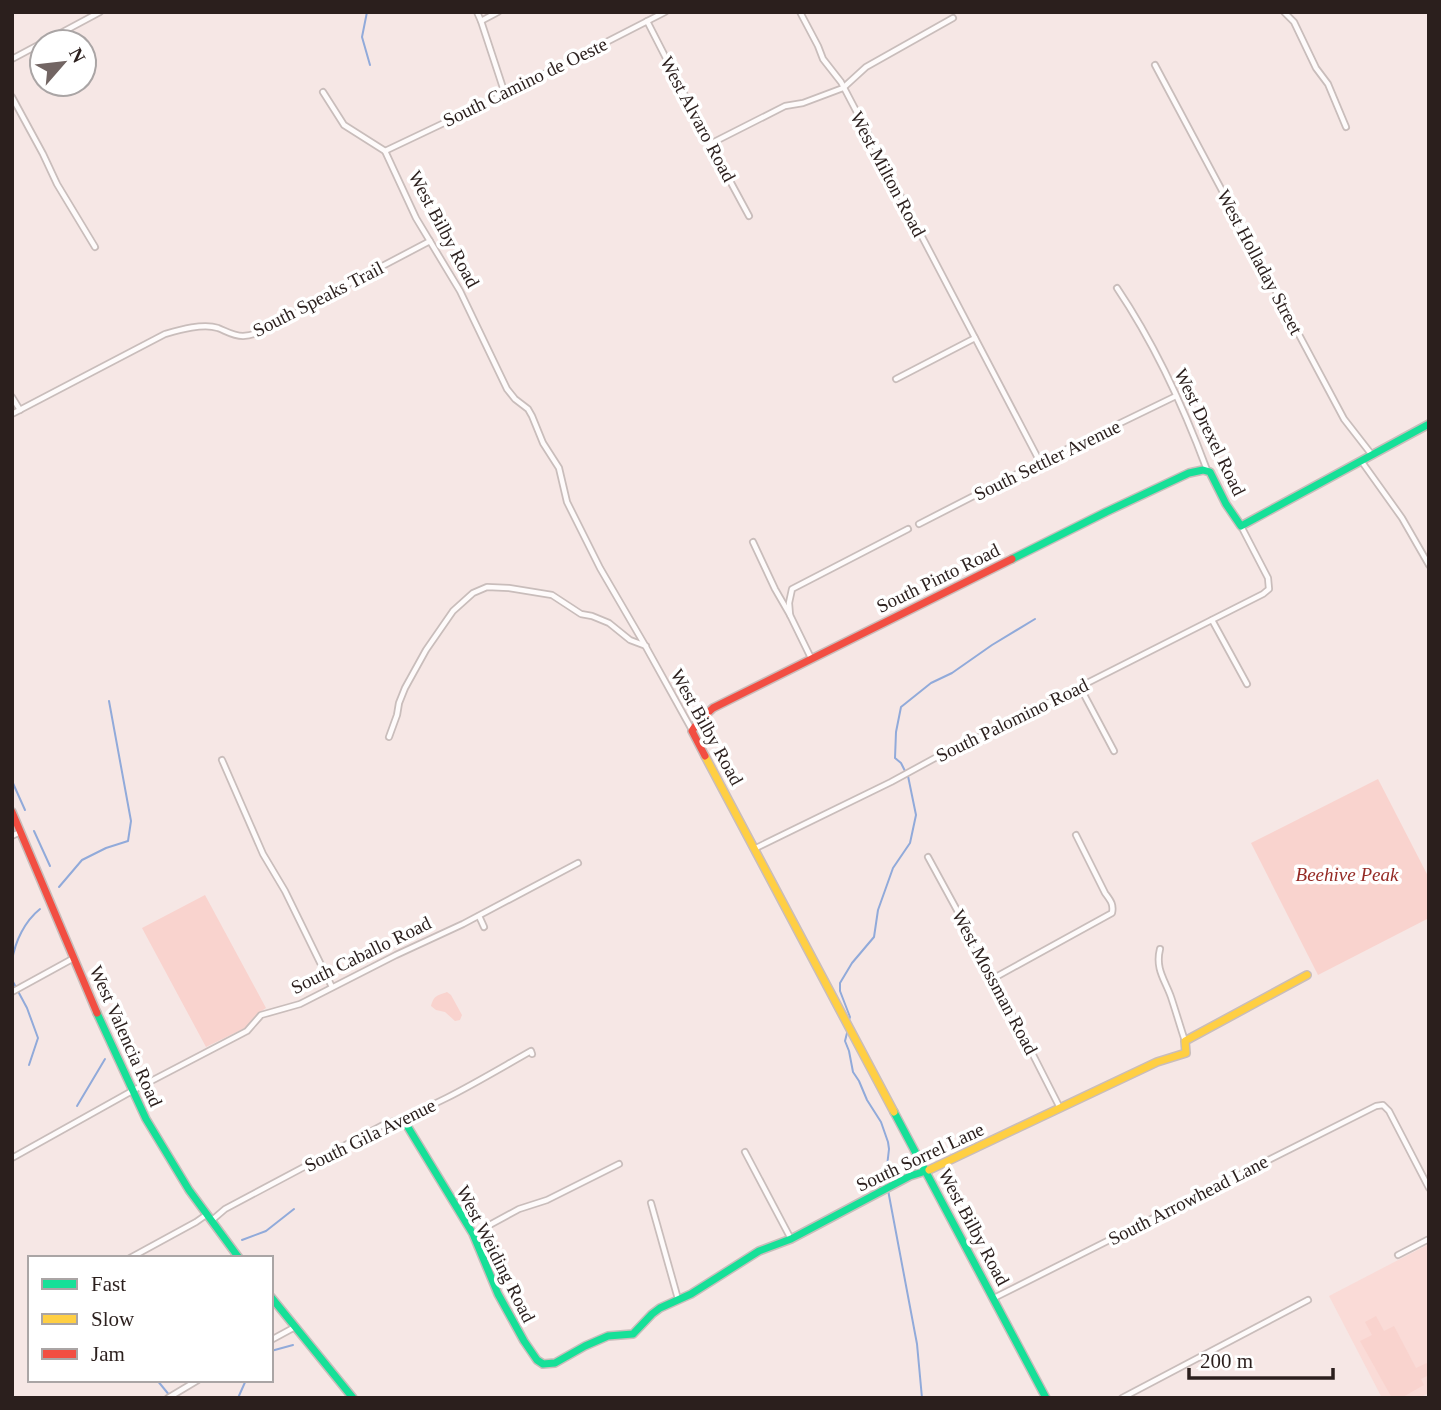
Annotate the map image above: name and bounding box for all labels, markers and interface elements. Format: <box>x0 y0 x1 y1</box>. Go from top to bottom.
north arrow <box>28 28 98 98</box>
street label: South Camino de Oeste <box>440 33 610 131</box>
text: N <box>65 44 90 66</box>
street label: West Alvaro Road <box>656 53 740 186</box>
street label: West Milton Road <box>846 108 930 241</box>
street label: West Bilby Road <box>404 167 484 291</box>
street label: West Holladay Street <box>1213 186 1307 339</box>
street label: South Speaks Trail <box>249 257 387 341</box>
street label: West Drexel Road <box>1170 365 1250 499</box>
street label: South Settler Avenue <box>970 415 1124 505</box>
street label: South Pinto Road <box>873 539 1003 617</box>
street label: West Bilby Road <box>666 665 748 789</box>
street label: South Palomino Road <box>932 674 1092 766</box>
park label: Beehive Peak <box>1296 864 1399 885</box>
street label: West Mossman Road <box>948 906 1042 1058</box>
street label: South Caballo Road <box>288 912 435 998</box>
street label: West Valencia Road <box>85 962 167 1110</box>
street label: South Gila Avenue <box>301 1094 439 1176</box>
street label: South Sorrel Lane <box>853 1118 987 1196</box>
street label: South Arrowhead Lane <box>1105 1151 1271 1249</box>
street label: West Bilby Road <box>934 1165 1014 1289</box>
street label: West Weiding Road <box>452 1182 540 1326</box>
legend <box>28 1256 273 1382</box>
text: Fast <box>91 1272 126 1296</box>
text: Slow <box>91 1307 135 1331</box>
scale bar <box>1189 1336 1332 1380</box>
text: Jam <box>91 1342 125 1366</box>
text: 200 m <box>1200 1349 1253 1373</box>

